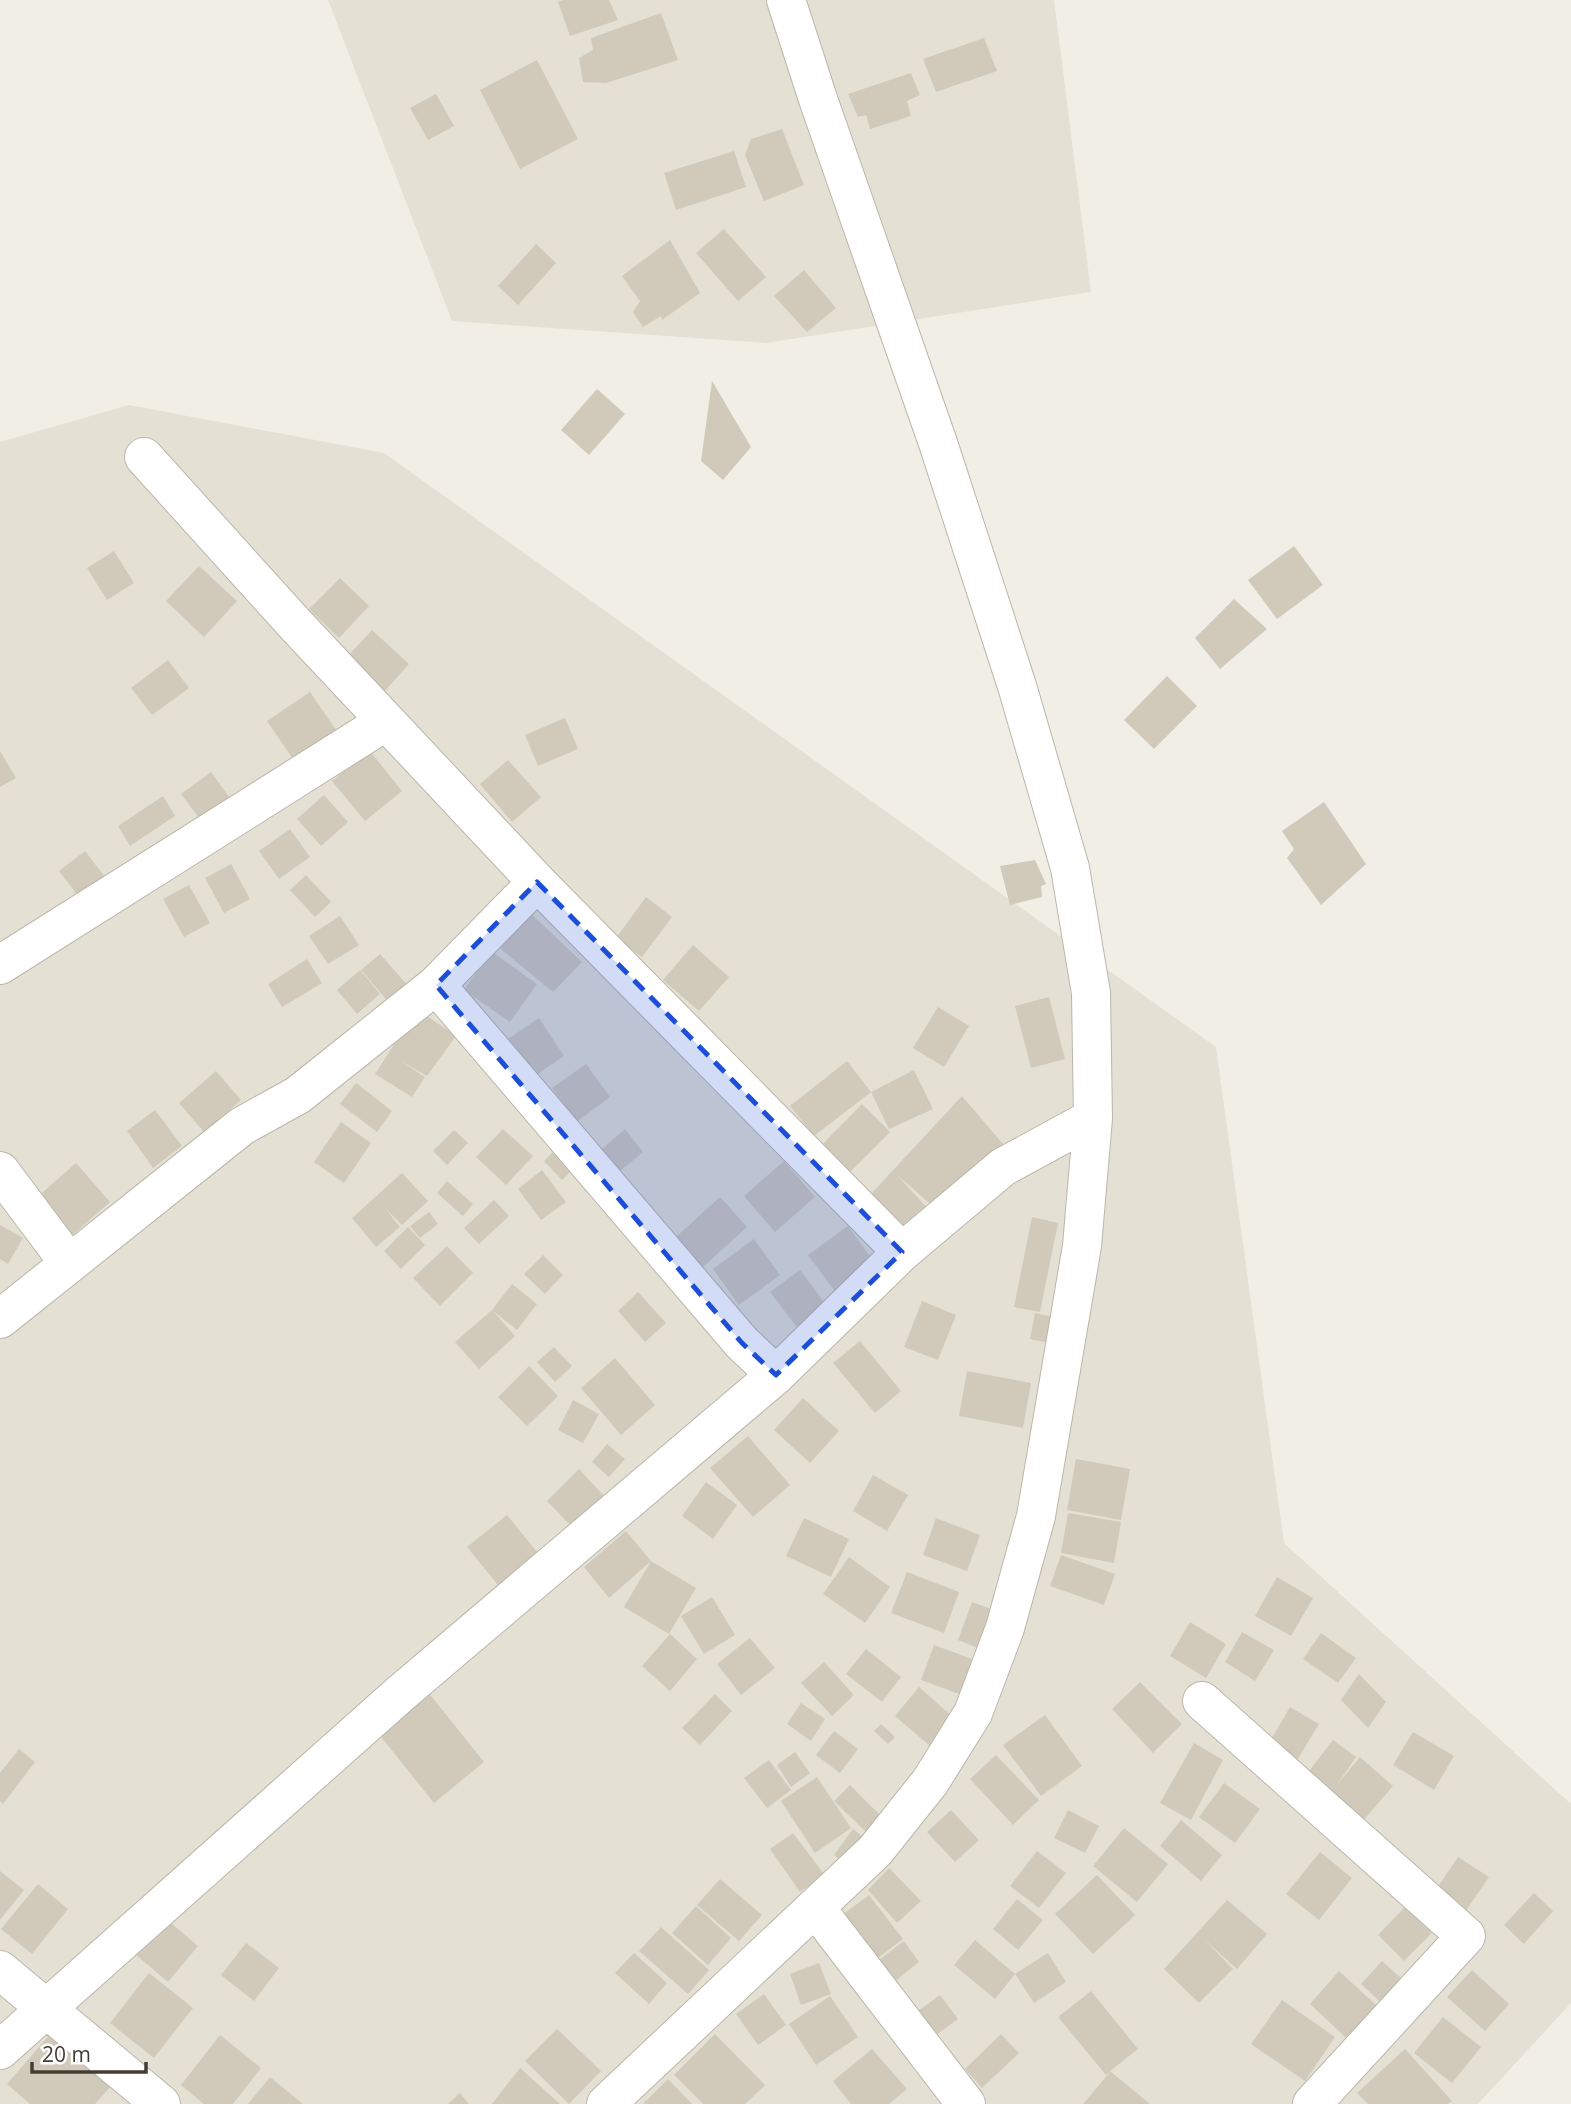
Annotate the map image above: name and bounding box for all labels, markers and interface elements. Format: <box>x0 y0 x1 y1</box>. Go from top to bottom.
scale bar <box>32 2030 145 2074</box>
text: 20 m <box>42 2040 91 2068</box>

